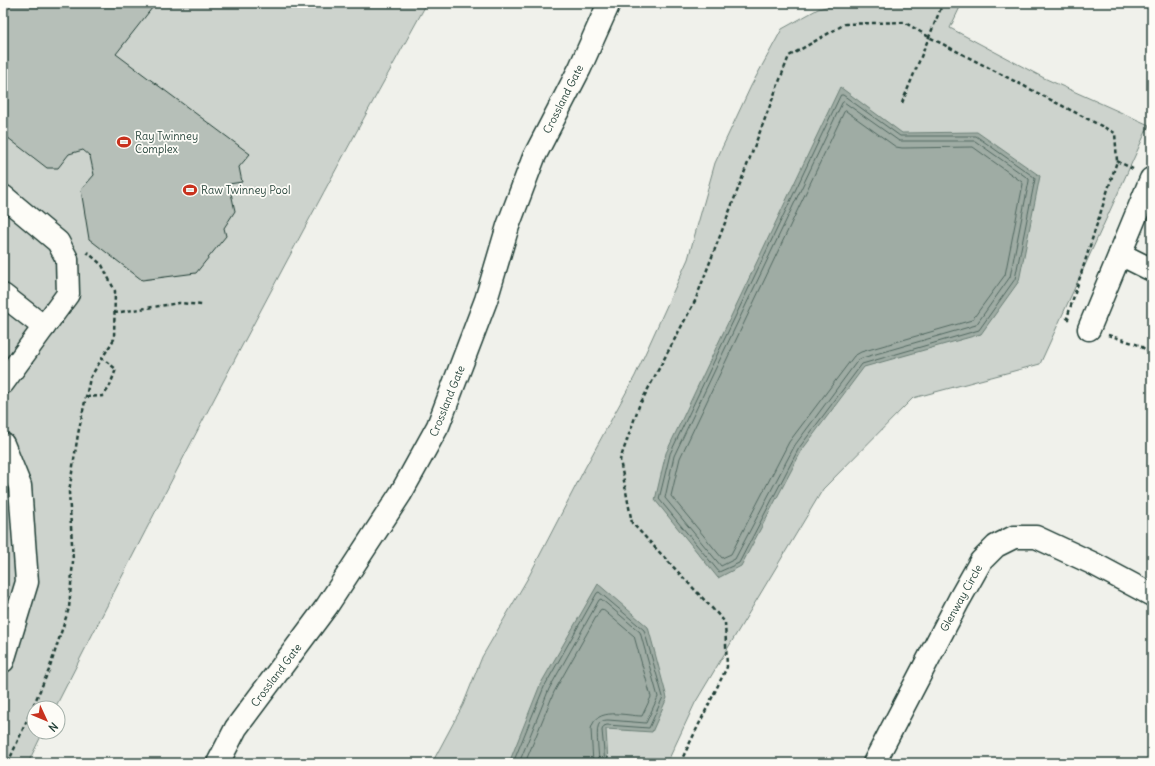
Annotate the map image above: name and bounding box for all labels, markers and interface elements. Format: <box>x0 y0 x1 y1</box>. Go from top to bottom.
street label: Crossland Gate <box>540 62 586 136</box>
place label: Ray Twinney Complex <box>135 129 198 156</box>
sports icon: Ray Twinney Complex <box>116 134 132 150</box>
sports icon: Raw Twinney Pool <box>182 182 198 198</box>
place label: Raw Twinney Pool <box>201 183 290 197</box>
street label: Crossland Gate <box>426 363 468 439</box>
street label: Glenway Circle <box>937 562 985 634</box>
street label: Crossland Gate <box>248 641 304 709</box>
north arrow <box>26 700 66 740</box>
text: N <box>46 719 61 735</box>

